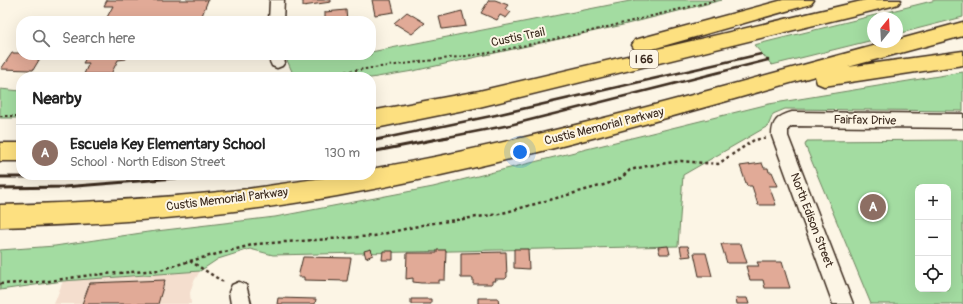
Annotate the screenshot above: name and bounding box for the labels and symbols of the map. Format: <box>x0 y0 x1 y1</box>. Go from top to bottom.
north arrow <box>867 12 903 48</box>
street label: Custis Trail <box>490 24 547 51</box>
road number: I 66 <box>630 50 658 68</box>
street label: Custis Memorial Parkway <box>543 104 665 149</box>
street label: Fairfax Drive <box>834 112 897 129</box>
your location <box>510 142 530 162</box>
street label: North Edison Street <box>787 171 836 270</box>
street label: Custis Memorial Parkway <box>165 185 289 214</box>
pin: A <box>860 192 886 222</box>

